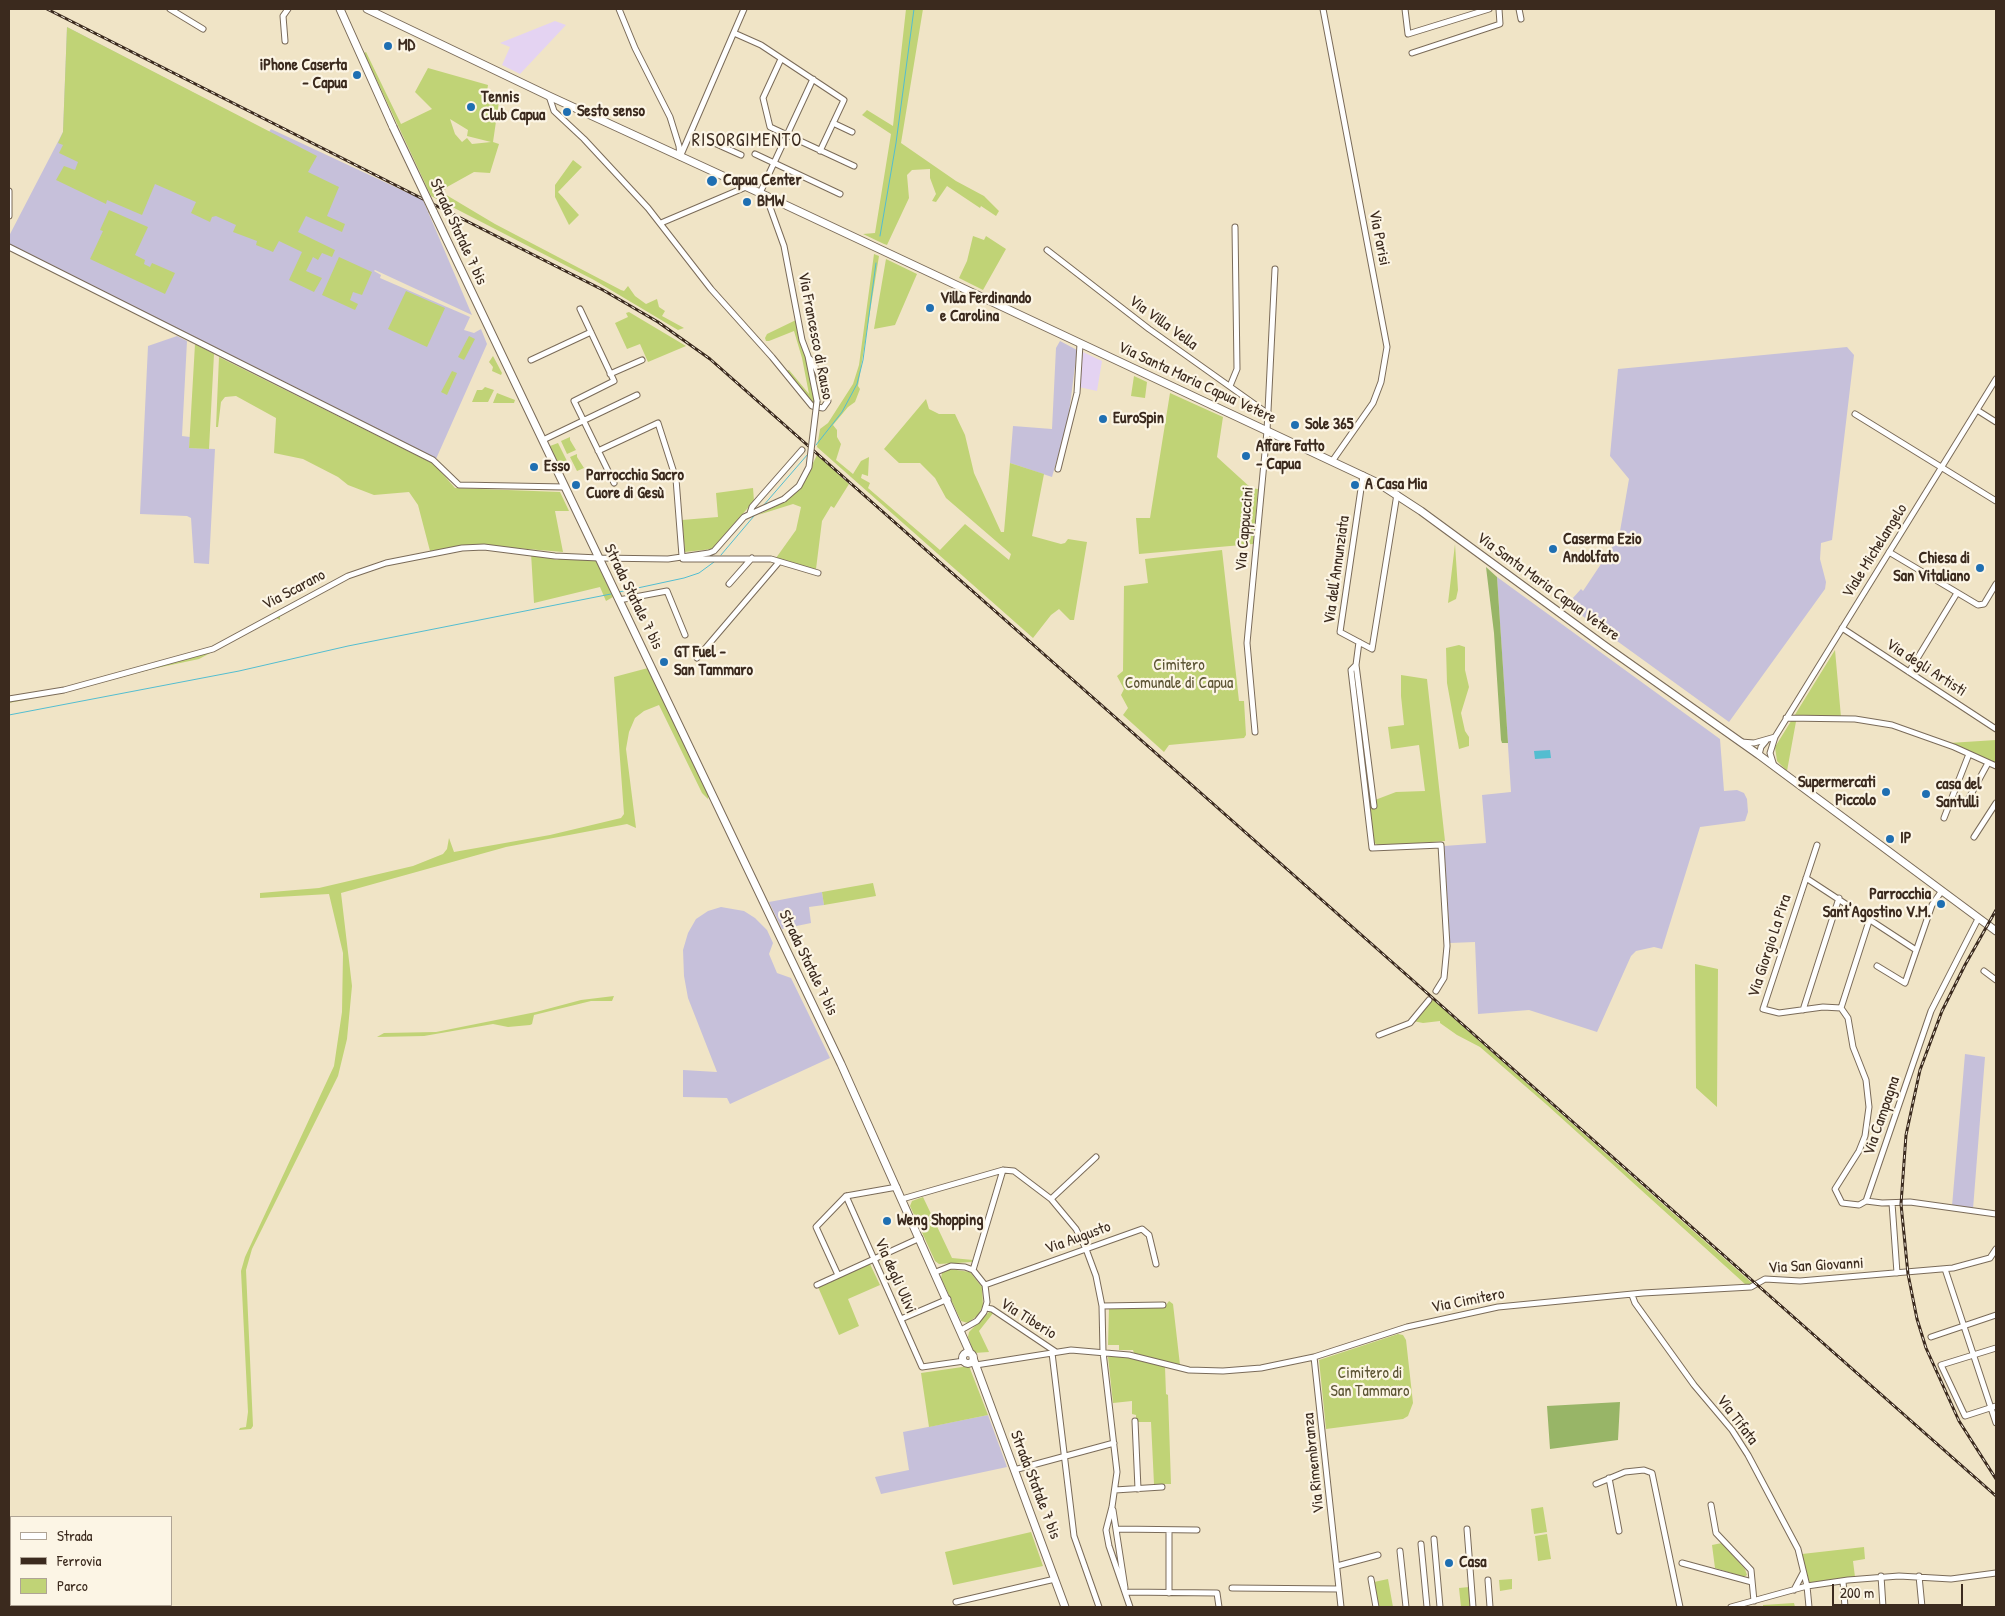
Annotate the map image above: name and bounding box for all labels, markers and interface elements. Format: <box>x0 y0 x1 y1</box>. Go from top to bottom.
place label: MD <box>398 36 415 56</box>
marker: MD <box>382 40 394 52</box>
place label: iPhone Caserta - Capua <box>260 56 347 94</box>
marker: iPhone Caserta - Capua <box>351 69 363 81</box>
place label: Tennis Club Capua <box>481 88 545 126</box>
marker: Tennis Club Capua <box>465 101 477 113</box>
place label: Sesto senso <box>577 102 645 122</box>
marker: Sesto senso <box>561 106 573 118</box>
district label: RISORGIMENTO <box>690 130 804 152</box>
place label: Capua Center <box>723 171 802 191</box>
marker: Capua Center <box>705 174 719 188</box>
street label: Strada Statale 7 bis <box>425 176 491 288</box>
place label: BMW <box>757 192 784 212</box>
marker: BMW <box>741 196 753 208</box>
street label: Via Parisi <box>1364 209 1394 267</box>
street label: Via Francesco di Rauso <box>793 271 837 401</box>
place label: Villa Ferdinando e Carolina <box>940 289 1031 327</box>
street label: Via Villa Vella <box>1125 292 1201 354</box>
marker: Villa Ferdinando e Carolina <box>924 302 936 314</box>
street label: Via Santa Maria Capua Vetere <box>1115 338 1279 428</box>
place label: EuroSpin <box>1113 409 1164 429</box>
marker: EuroSpin <box>1097 413 1109 425</box>
place label: Sole 365 <box>1305 415 1353 435</box>
marker: Sole 365 <box>1289 419 1301 431</box>
place label: Affare Fatto - Capua <box>1256 437 1324 475</box>
marker: Affare Fatto - Capua <box>1240 450 1252 462</box>
place label: Esso <box>544 457 570 477</box>
marker: Esso <box>528 461 540 473</box>
place label: Parrocchia Sacro Cuore di Gesù <box>586 466 684 504</box>
place label: A Casa Mia <box>1365 475 1427 495</box>
marker: Parrocchia Sacro Cuore di Gesù <box>570 479 582 491</box>
marker: A Casa Mia <box>1349 479 1361 491</box>
street label: Via Cappuccini <box>1232 486 1258 572</box>
street label: Viale Michelangelo <box>1838 500 1912 602</box>
street label: Via dell'Annunziata <box>1320 515 1354 625</box>
street label: Via Santa Maria Capua Vetere <box>1473 529 1623 645</box>
place label: Caserma Ezio Andolfato <box>1563 530 1642 568</box>
street label: Strada Statale 7 bis <box>599 541 667 653</box>
marker: Caserma Ezio Andolfato <box>1547 543 1559 555</box>
place label: Chiesa di San Vitaliano <box>1893 549 1970 587</box>
marker: Chiesa di San Vitaliano <box>1974 562 1986 574</box>
street label: Via Scarano <box>259 565 329 615</box>
street label: Via degli Artisti <box>1882 635 1970 701</box>
place label: GT Fuel - San Tammaro <box>674 643 753 681</box>
marker: GT Fuel - San Tammaro <box>658 656 670 668</box>
park label: Cimitero Comunale di Capua <box>1125 656 1233 694</box>
place label: Supermercati Piccolo <box>1798 773 1876 811</box>
place label: casa del Santulli <box>1936 775 1981 813</box>
marker: Supermercati Piccolo <box>1880 786 1892 798</box>
marker: casa del Santulli <box>1920 788 1932 800</box>
place label: IP <box>1900 829 1911 849</box>
marker: IP <box>1884 833 1896 845</box>
place label: Parrocchia Sant'Agostino V.M. <box>1823 885 1931 923</box>
street label: Via Giorgio La Pira <box>1744 892 1796 1000</box>
marker: Parrocchia Sant'Agostino V.M. <box>1935 898 1947 910</box>
street label: Strada Statale 7 bis <box>774 907 842 1019</box>
street label: Via Campagna <box>1860 1074 1904 1158</box>
place label: Weng Shopping <box>897 1211 983 1231</box>
marker: Weng Shopping <box>881 1215 893 1227</box>
street label: Via Augusto <box>1043 1217 1113 1259</box>
street label: Via degli Ulivi <box>870 1235 920 1317</box>
street label: Via San Giovanni <box>1768 1254 1864 1278</box>
street label: Via Cimitero <box>1430 1285 1506 1317</box>
street label: Via Tiberio <box>996 1294 1060 1344</box>
park label: Cimitero di San Tammaro <box>1331 1364 1409 1402</box>
street label: Via Tifata <box>1712 1391 1762 1449</box>
street label: Via Rimembranza <box>1299 1412 1329 1514</box>
street label: Strada Statale 7 bis <box>1006 1428 1064 1542</box>
legend <box>10 1516 172 1606</box>
text: Strada <box>57 1525 92 1546</box>
text: Ferrovia <box>57 1550 101 1571</box>
place label: Casa <box>1459 1553 1486 1573</box>
marker: Casa <box>1443 1557 1455 1569</box>
scale bar <box>1835 1574 1966 1606</box>
text: Parco <box>57 1575 88 1596</box>
text: 200 m <box>1840 1582 1874 1603</box>

